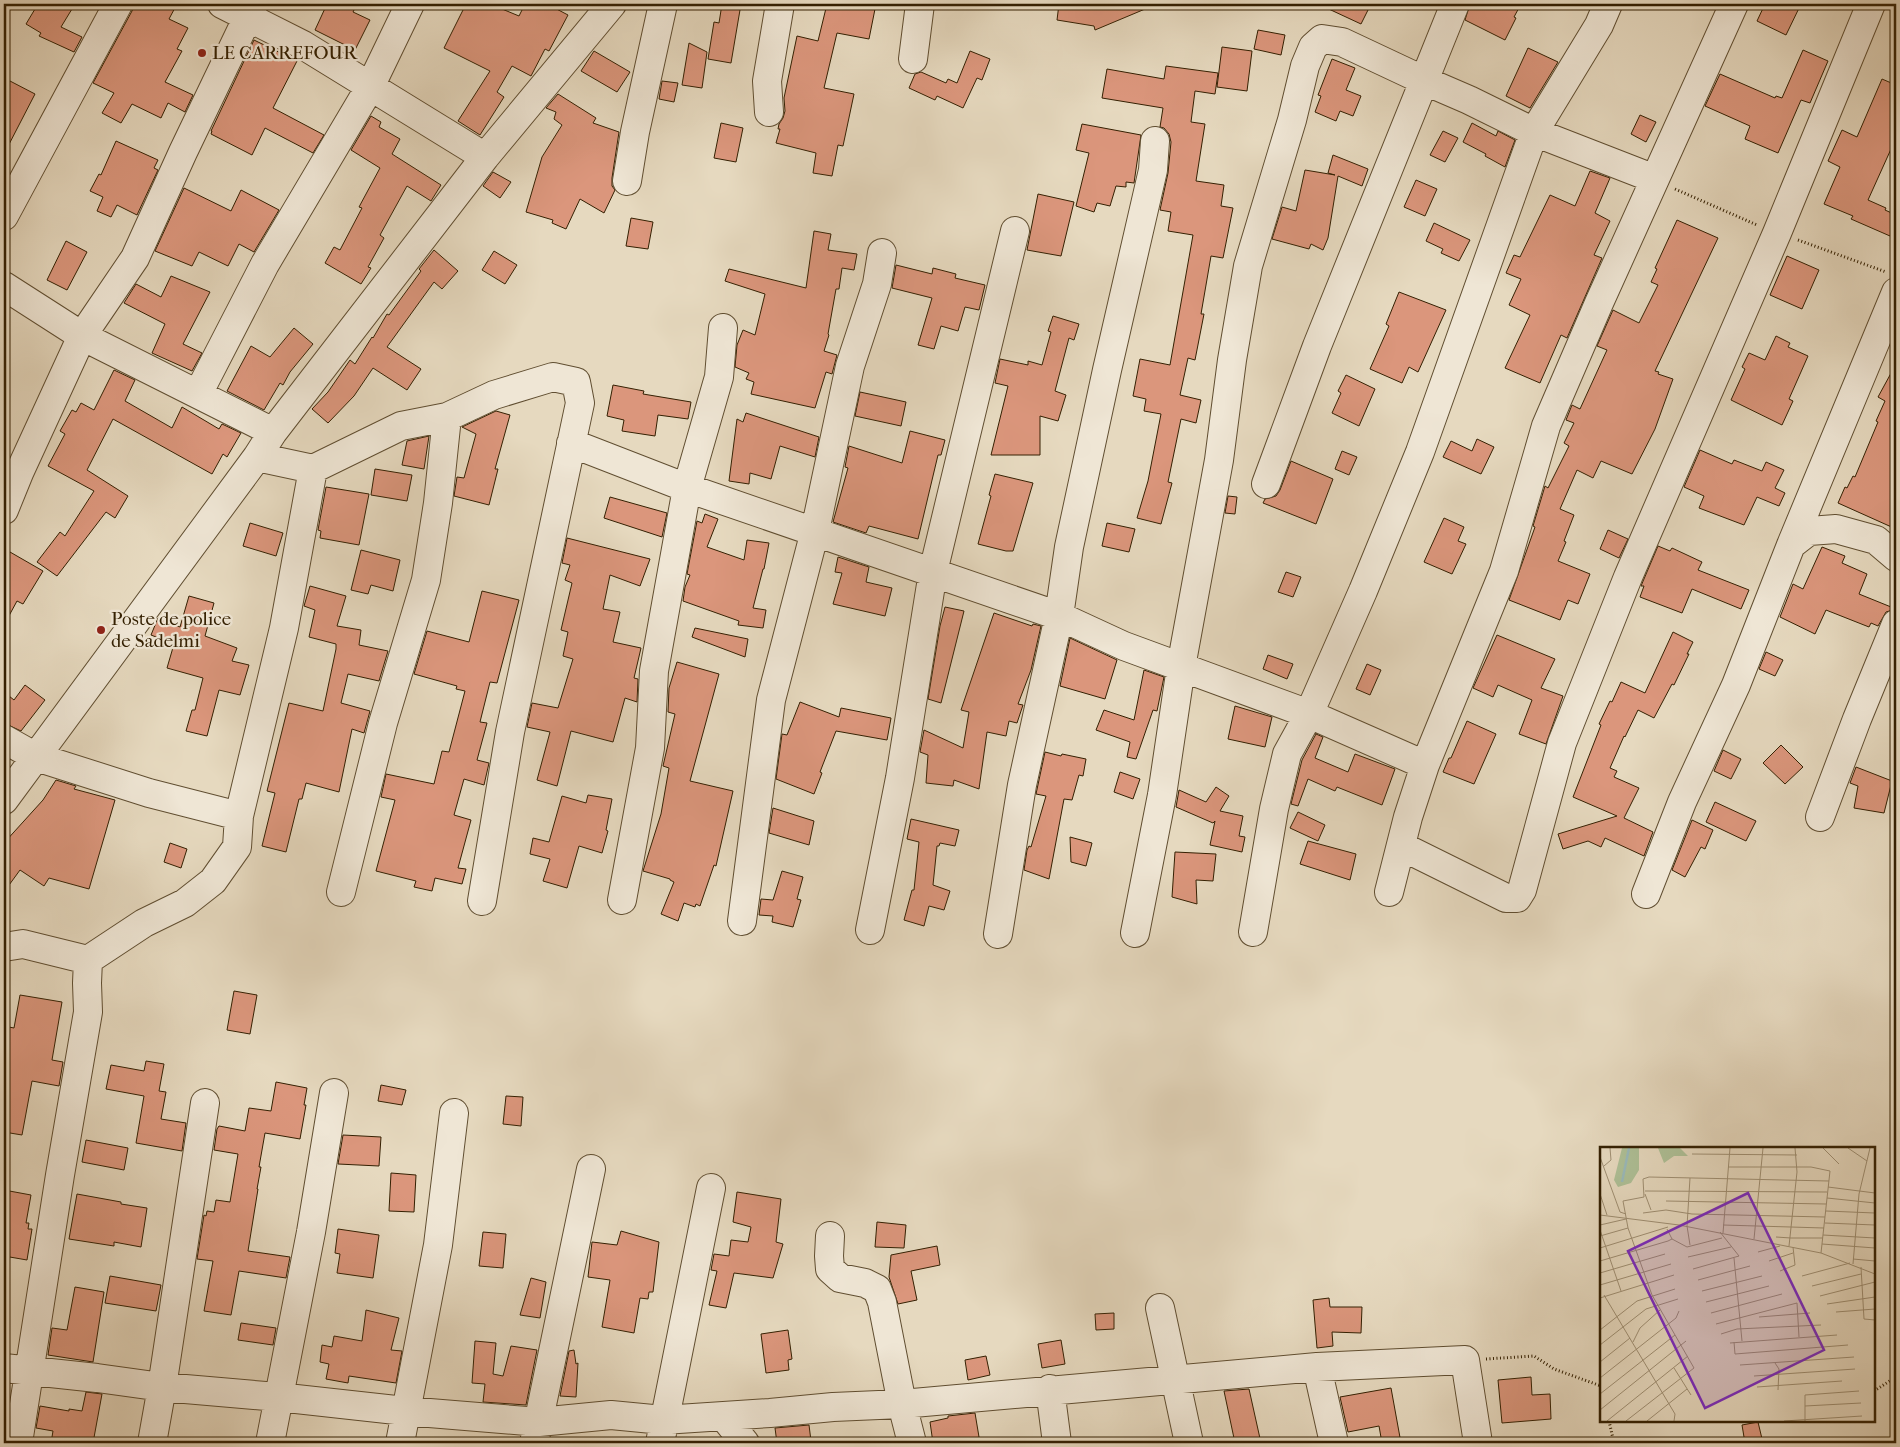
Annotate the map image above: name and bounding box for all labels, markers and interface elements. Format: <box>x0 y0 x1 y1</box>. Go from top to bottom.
place label: LE CARREFOUR <box>212 42 358 64</box>
marker: LE CARREFOUR <box>196 47 208 59</box>
place label: Poste de police de Sadelmi <box>111 608 231 652</box>
marker: Poste de police de Sadelmi <box>95 624 107 636</box>
inset map <box>1600 1147 1875 1422</box>

